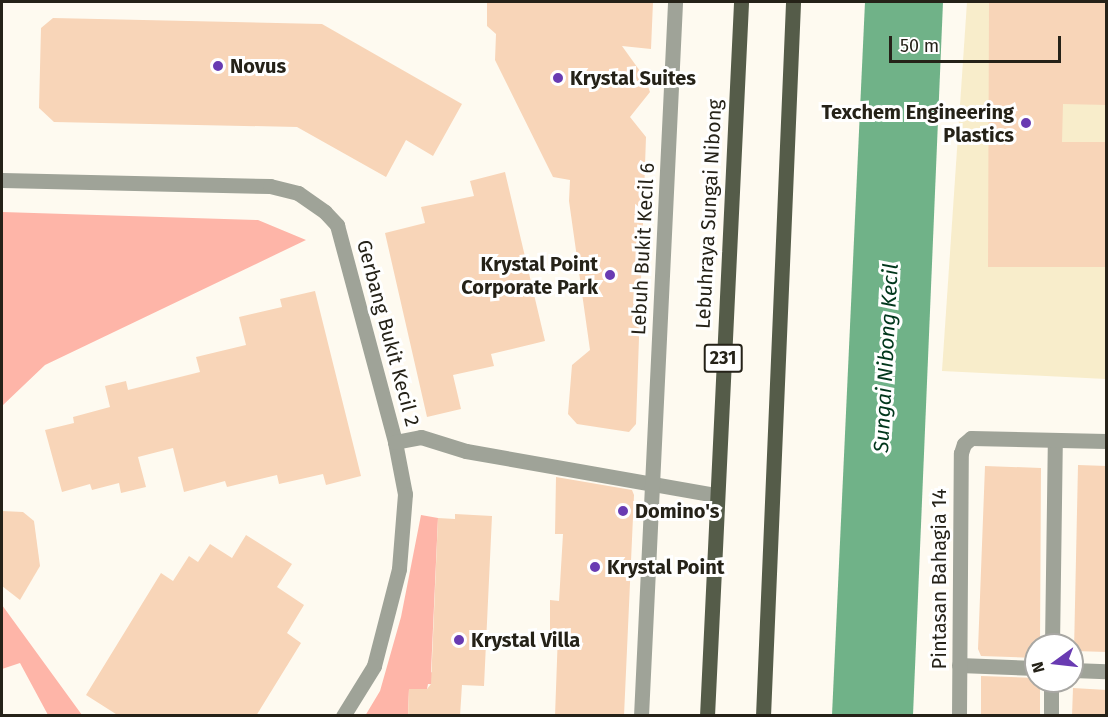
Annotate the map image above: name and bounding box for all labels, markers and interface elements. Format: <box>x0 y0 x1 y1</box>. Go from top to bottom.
scale bar <box>892 24 1064 62</box>
text: 50 m <box>900 35 939 57</box>
place label: Novus <box>230 54 286 78</box>
marker: Novus <box>211 59 225 73</box>
place label: Krystal Suites <box>570 66 696 90</box>
marker: Krystal Suites <box>551 71 565 85</box>
street label: Lebuhraya Sungai Nibong <box>691 99 727 329</box>
place label: Texchem Engineering Plastics <box>821 100 1014 147</box>
marker: Texchem Engineering Plastics <box>1019 116 1033 130</box>
street label: Lebuh Bukit Kecil 6 <box>627 162 659 336</box>
street label: Gerbang Bukit Kecil 2 <box>352 237 424 429</box>
place label: Krystal Point Corporate Park <box>461 252 598 299</box>
water label: Sungai Nibong Kecil <box>868 263 904 453</box>
marker: Krystal Point Corporate Park <box>603 268 617 282</box>
road number: 231 <box>704 343 742 373</box>
street label: Pintasan Bahagia 14 <box>927 489 951 669</box>
place label: Domino's <box>635 499 719 523</box>
marker: Domino's <box>616 504 630 518</box>
place label: Krystal Point <box>607 555 724 579</box>
marker: Krystal Point <box>588 560 602 574</box>
place label: Krystal Villa <box>471 628 580 652</box>
marker: Krystal Villa <box>452 633 466 647</box>
north arrow <box>1024 633 1084 693</box>
text: N <box>1028 660 1049 675</box>

